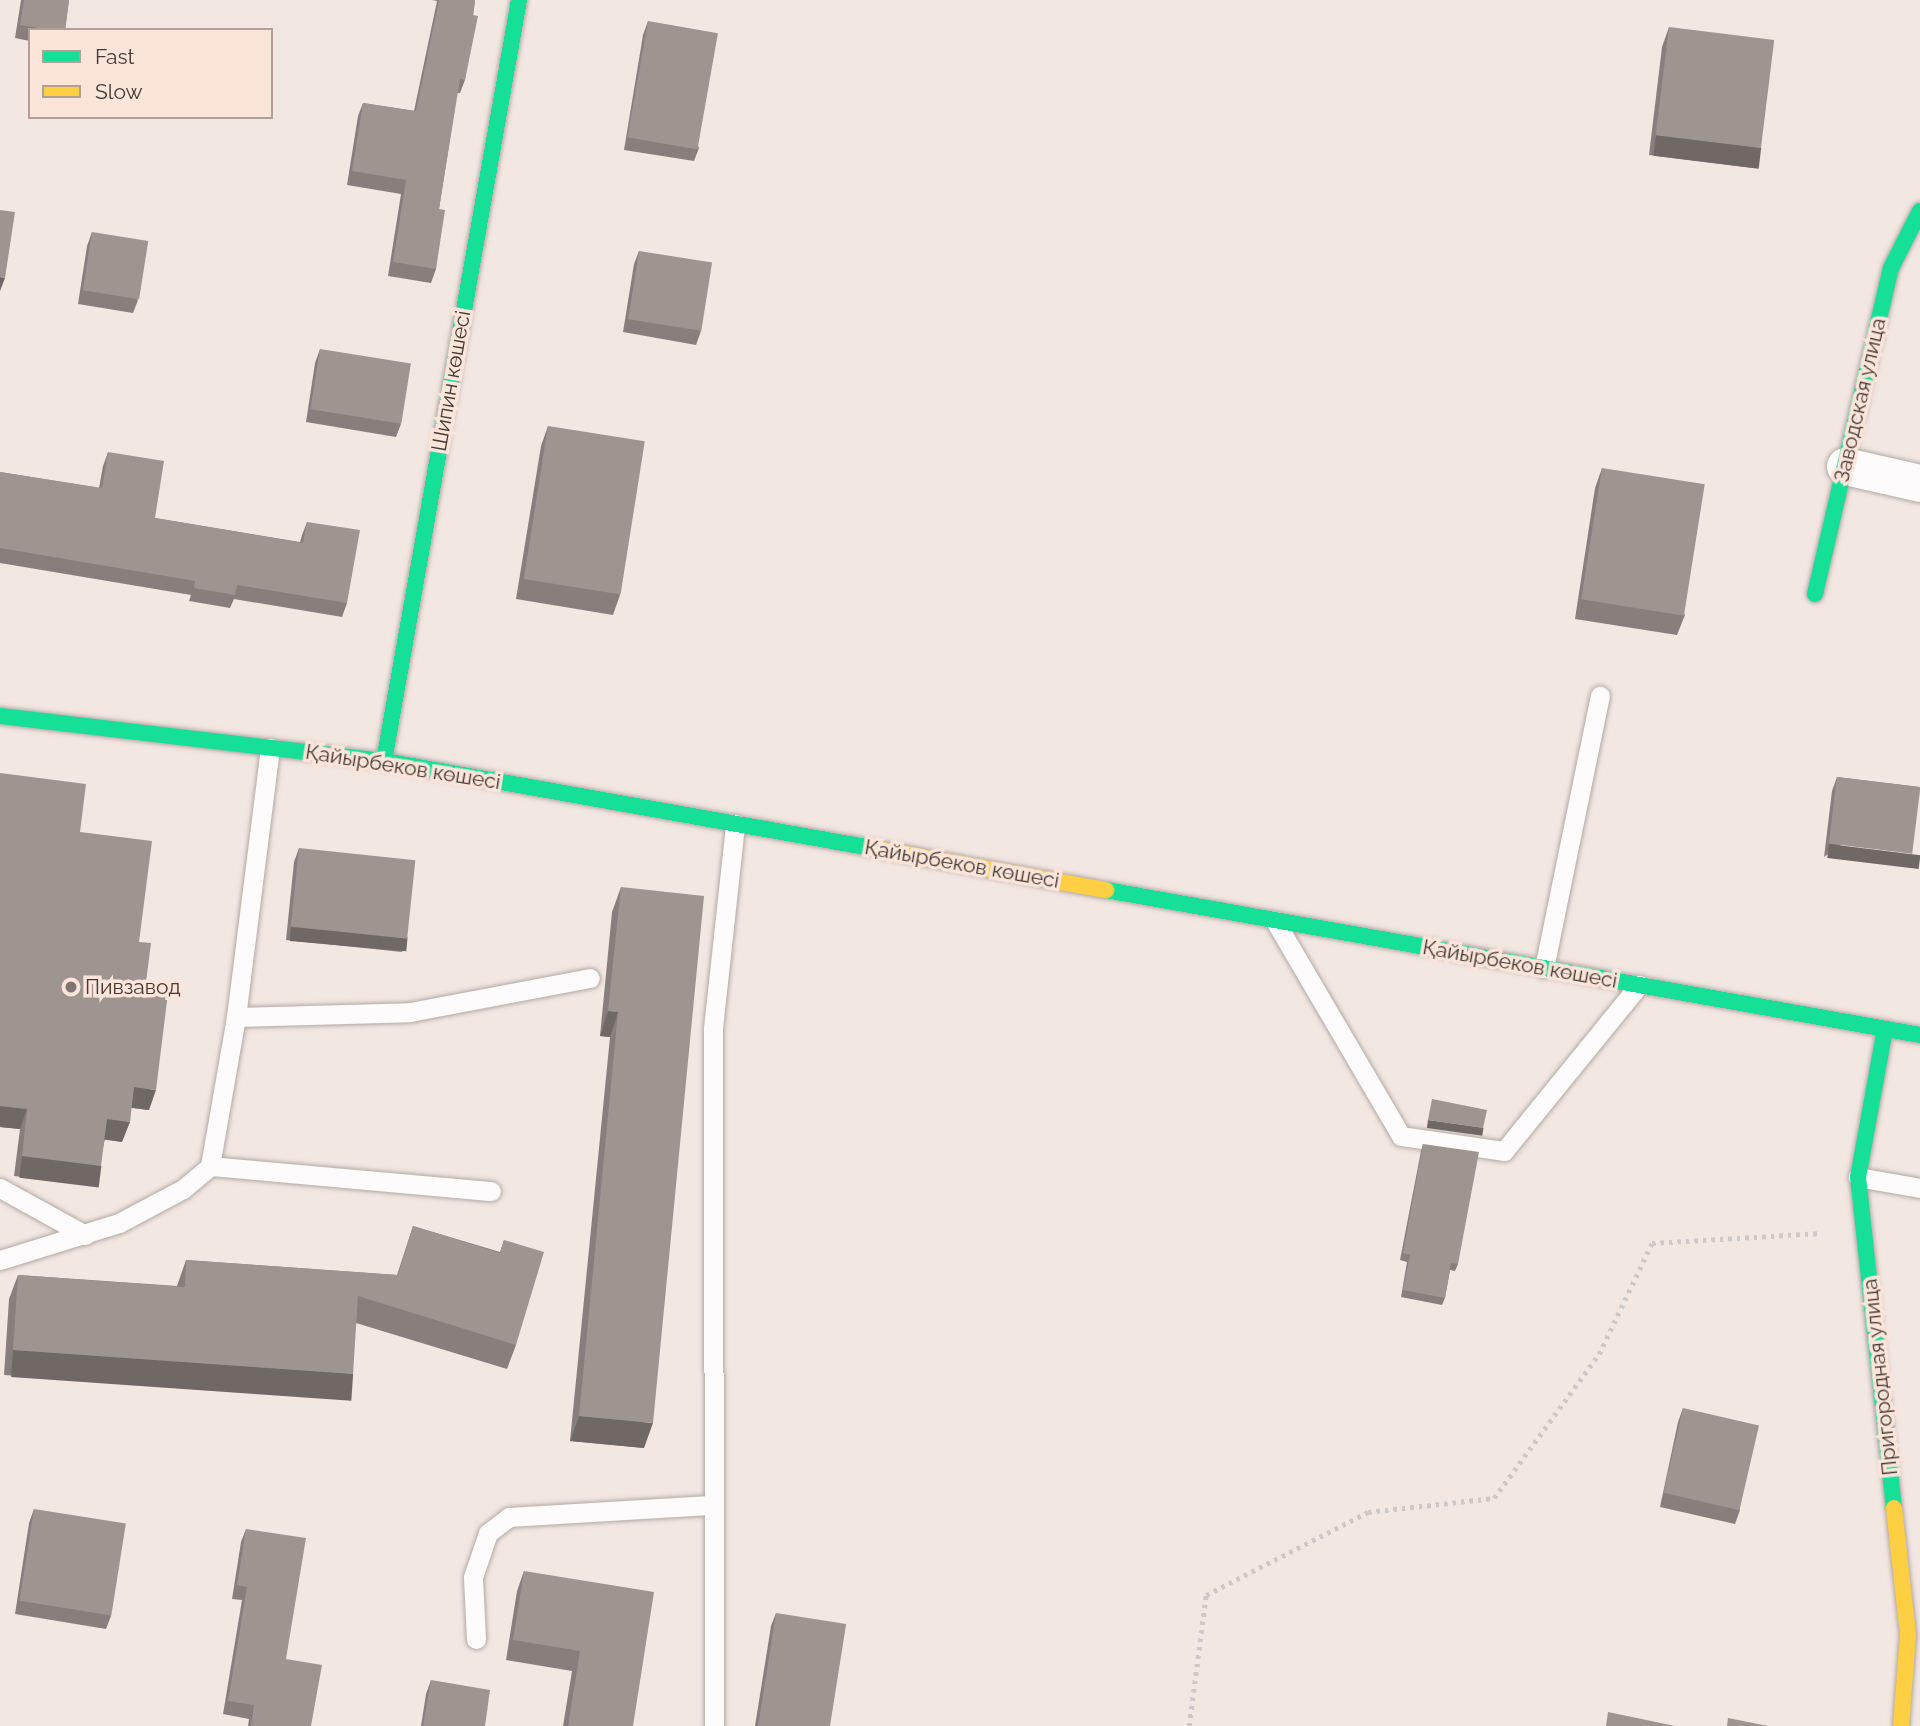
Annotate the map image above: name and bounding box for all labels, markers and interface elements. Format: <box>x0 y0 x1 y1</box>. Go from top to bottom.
legend <box>28 28 273 119</box>
text: Fast <box>95 44 135 69</box>
text: Slow <box>95 79 143 104</box>
street label: Шипин көшесі <box>426 309 476 453</box>
street label: Заводская улица <box>1829 315 1891 485</box>
street label: Қайырбеков көшесі <box>304 739 502 795</box>
street label: Қайырбеков көшесі <box>863 834 1061 894</box>
street label: Қайырбеков көшесі <box>1421 934 1619 994</box>
place label: Пивзавод <box>85 974 181 1000</box>
marker: Пивзавод <box>63 979 79 995</box>
street label: Пригородная улица <box>1857 1277 1903 1477</box>

